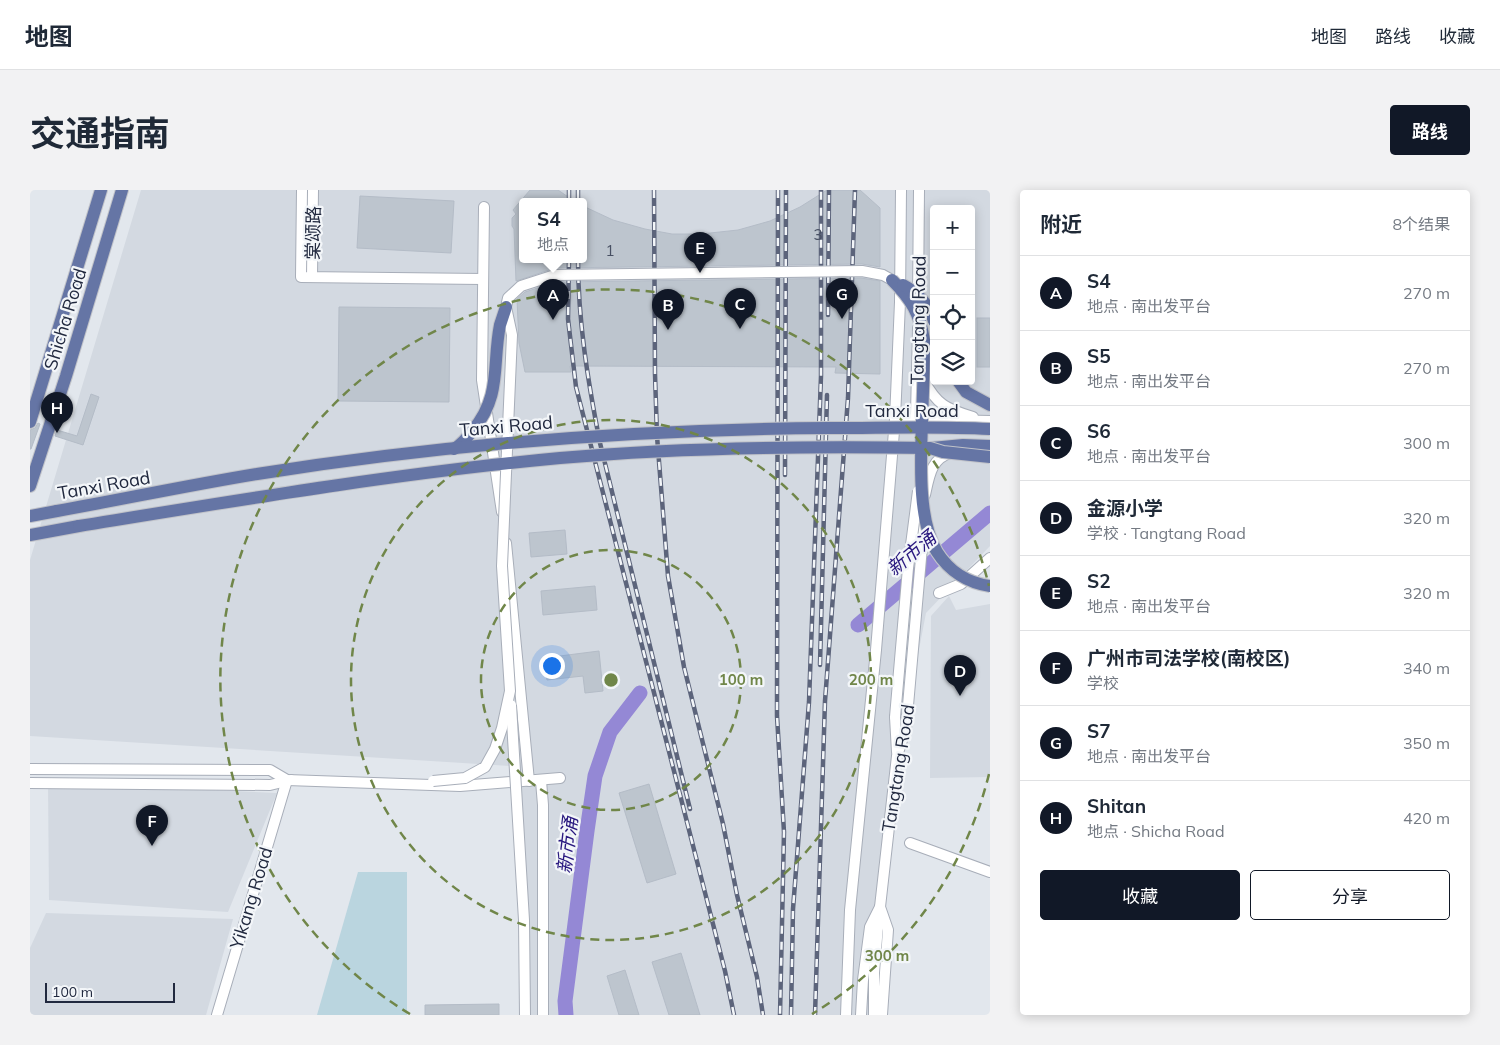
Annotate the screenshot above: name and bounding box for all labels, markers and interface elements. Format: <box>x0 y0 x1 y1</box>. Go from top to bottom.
text: 地图 <box>25 21 73 51</box>
text: 地图 <box>1311 25 1347 48</box>
text: 路线 <box>1375 25 1411 48</box>
text: 收藏 <box>1439 25 1475 48</box>
button: 路线 <box>1390 105 1470 155</box>
text: 交通指南 <box>30 111 170 155</box>
popup <box>519 198 587 263</box>
map controls <box>930 205 975 385</box>
button: + <box>930 205 975 250</box>
street label: 棠颂路 <box>301 206 325 260</box>
text: S4 <box>537 207 561 231</box>
text: 附近 <box>1040 211 1082 237</box>
text: 8个结果 <box>1392 214 1450 234</box>
house number: 3 <box>813 225 823 244</box>
pin: E <box>684 232 716 273</box>
text: 地点 <box>537 234 569 254</box>
house number: 1 <box>605 241 615 260</box>
button: − <box>930 250 975 295</box>
street label: Tangtang Road <box>905 255 931 385</box>
street label: Shicha Road <box>39 265 91 373</box>
text: S4 <box>1087 269 1111 293</box>
pin: G <box>826 278 858 319</box>
pin: A <box>537 279 569 320</box>
text: A <box>1050 283 1062 303</box>
text: 270 m <box>1403 283 1450 303</box>
pin: C <box>724 288 756 329</box>
pin: B <box>652 289 684 330</box>
button: locate <box>930 295 975 340</box>
text: 地点 · 南出发平台 <box>1087 296 1211 316</box>
button: layers <box>930 340 975 385</box>
text: S5 <box>1087 344 1111 368</box>
text: B <box>1050 358 1062 378</box>
text: 270 m <box>1403 358 1450 378</box>
text: 地点 · 南出发平台 <box>1087 371 1211 391</box>
pin: H <box>41 392 73 433</box>
street label: Tanxi Road <box>865 399 959 422</box>
street label: Tanxi Road <box>458 410 554 442</box>
text: S6 <box>1087 419 1111 443</box>
text: C <box>1051 433 1061 453</box>
text: 300 m <box>1403 433 1450 453</box>
text: 地点 · 南出发平台 <box>1087 446 1211 466</box>
street label: Tanxi Road <box>56 466 152 504</box>
text: 金源小学 <box>1087 496 1163 520</box>
text: D <box>1050 508 1062 528</box>
text: 320 m <box>1403 508 1450 528</box>
text: 学校 · Tangtang Road <box>1087 523 1246 543</box>
water label: 新市涌 <box>881 524 942 581</box>
text: S2 <box>1087 569 1111 593</box>
text: E <box>1051 583 1061 603</box>
text: 320 m <box>1403 583 1450 603</box>
text: 地点 · 南出发平台 <box>1087 596 1211 616</box>
text: 广州市司法学校(南校区) <box>1087 646 1291 670</box>
your location <box>539 653 565 679</box>
pin: D <box>944 655 976 696</box>
text: F <box>1051 658 1061 678</box>
text: 340 m <box>1403 658 1450 678</box>
text: 100 m <box>719 670 763 689</box>
text: 200 m <box>849 670 893 689</box>
centre of rings <box>602 671 620 689</box>
text: 学校 <box>1087 673 1119 693</box>
street label: Tangtang Road <box>877 702 919 834</box>
text: S7 <box>1087 719 1111 743</box>
text: G <box>1050 733 1062 753</box>
text: 350 m <box>1403 733 1450 753</box>
text: 地点 · 南出发平台 <box>1087 746 1211 766</box>
text: Shitan <box>1087 794 1146 818</box>
pin: F <box>136 805 168 846</box>
text: H <box>1050 808 1062 828</box>
text: 420 m <box>1403 808 1450 828</box>
water label: 新市涌 <box>552 813 583 875</box>
text: 地点 · Shicha Road <box>1087 821 1225 841</box>
street label: Yikang Road <box>224 844 277 953</box>
button: 收藏 <box>1040 870 1240 920</box>
button: 分享 <box>1250 870 1450 920</box>
text: 300 m <box>865 946 909 965</box>
scale bar <box>45 980 175 1003</box>
text: 100 m <box>52 983 93 1001</box>

